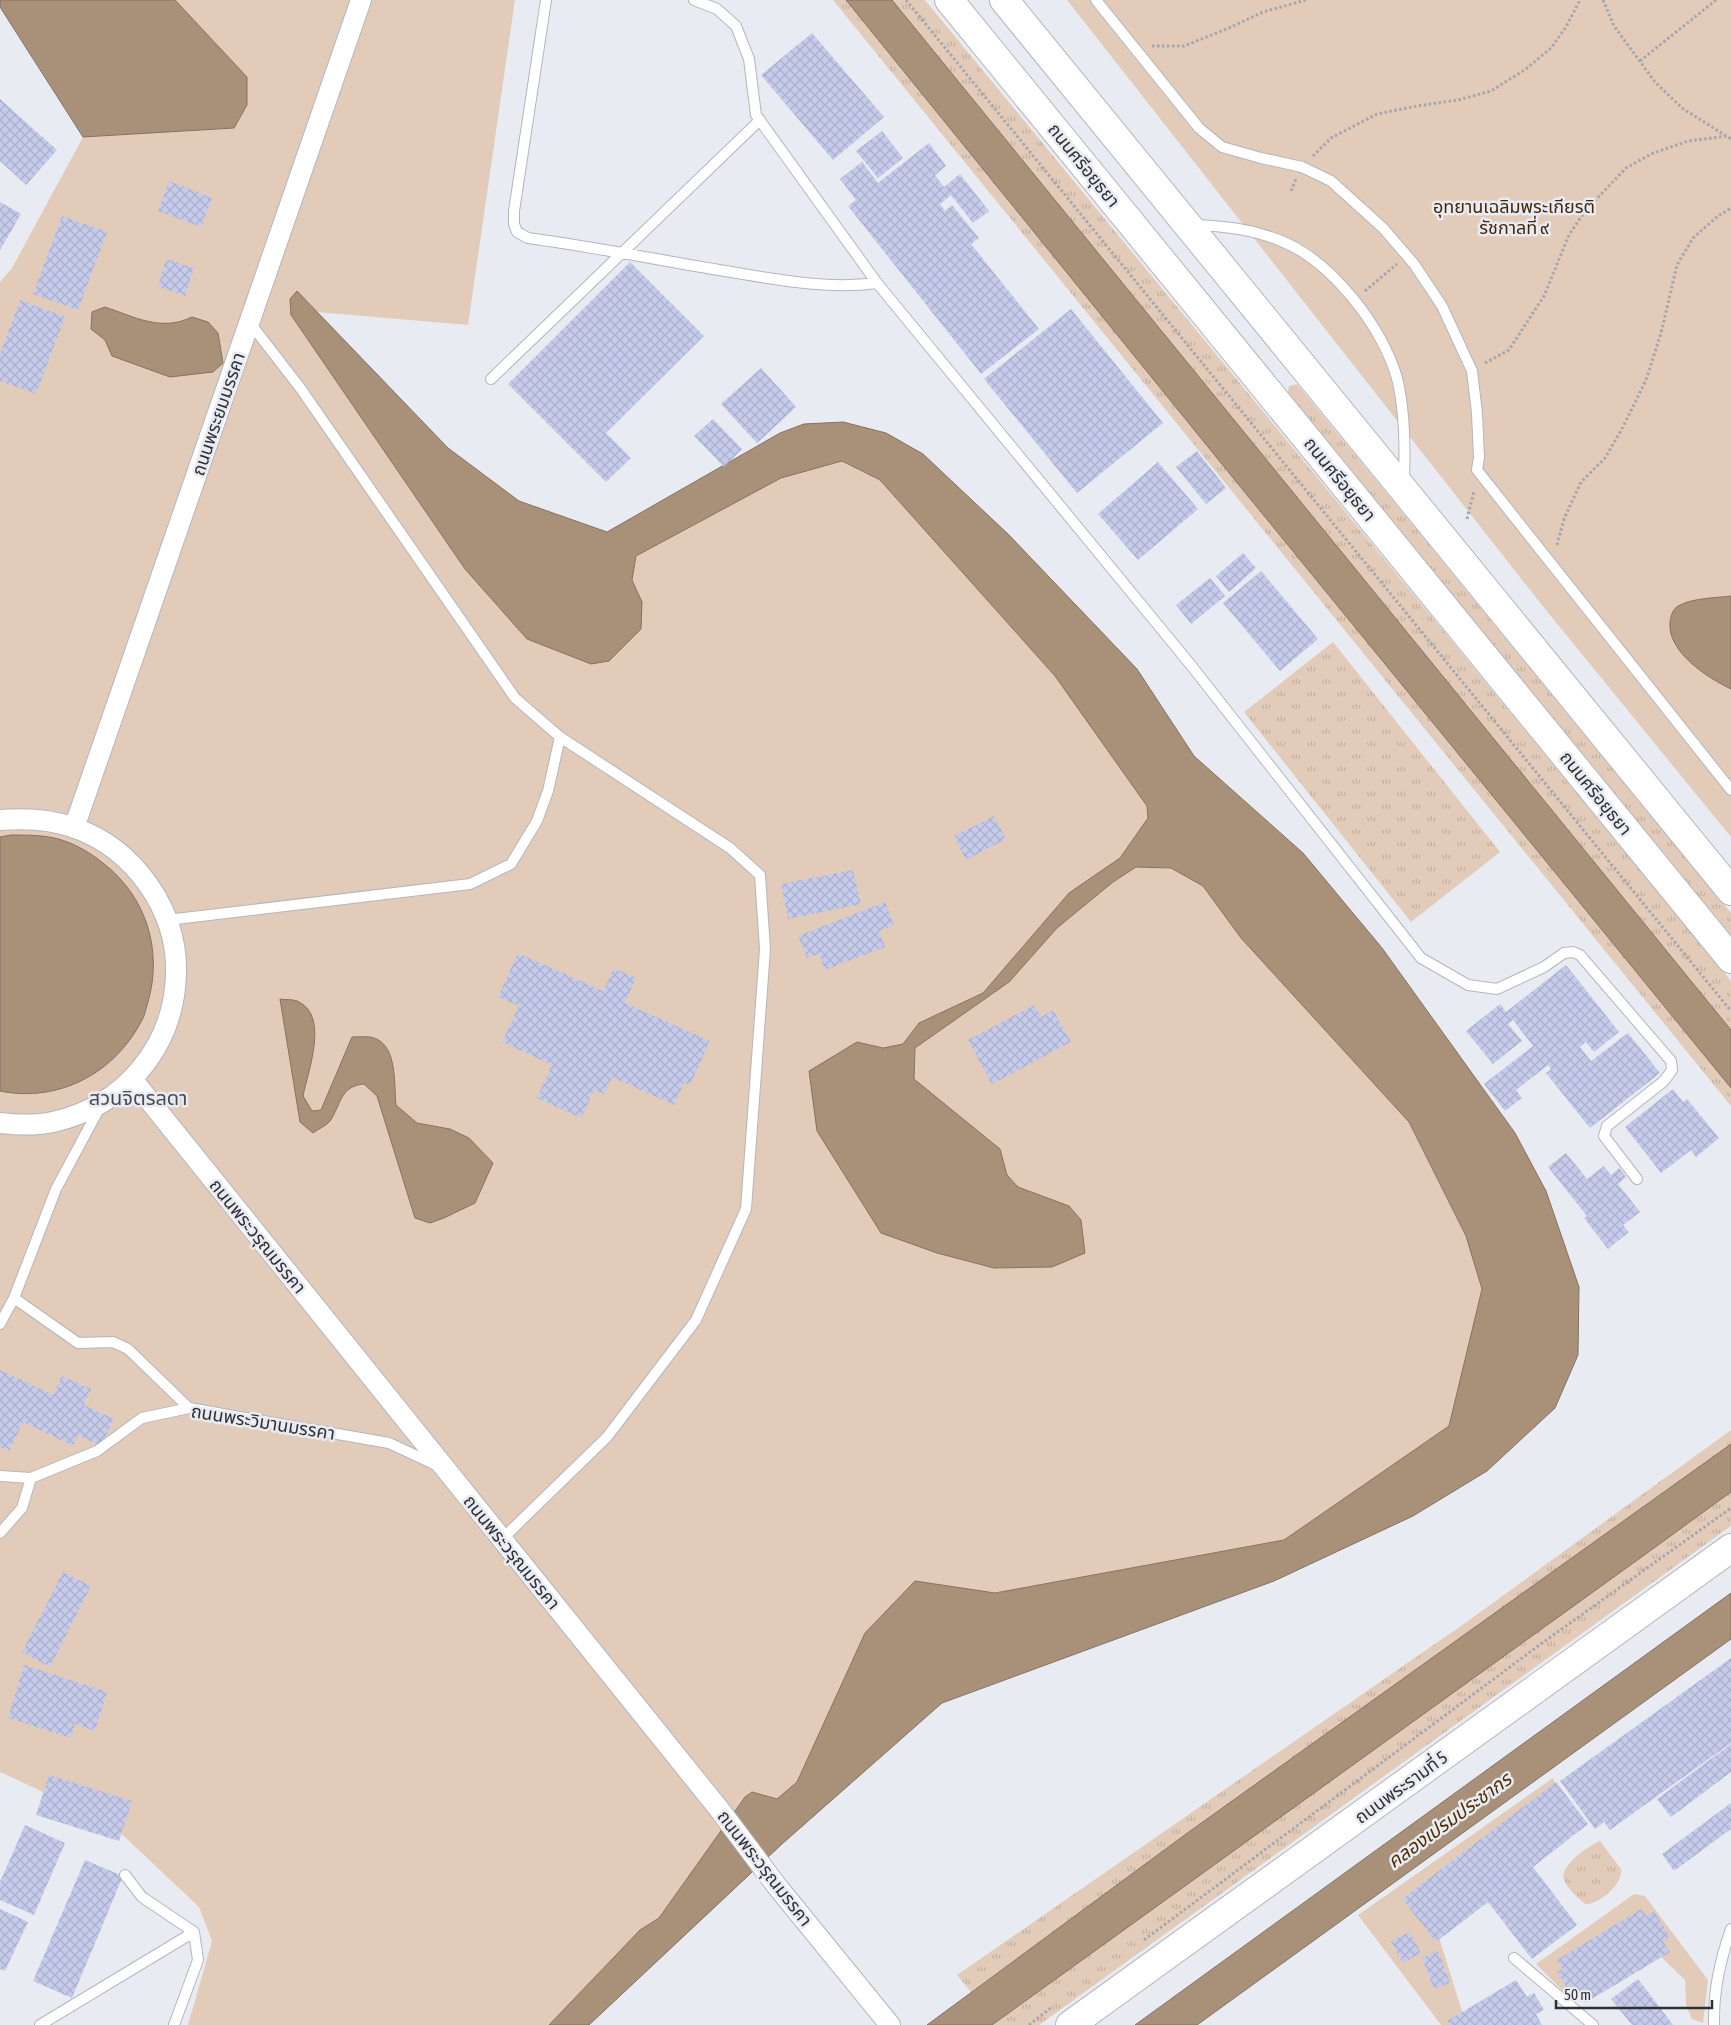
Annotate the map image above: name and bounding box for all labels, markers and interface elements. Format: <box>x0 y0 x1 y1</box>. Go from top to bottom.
street label: ถนนศรีอยุธยา <box>1043 119 1124 212</box>
park label: อุทยานเฉลิมพระเกียรติ รัชกาลที่ ๙ <box>1433 196 1595 238</box>
street label: ถนนพระยมมรรคา <box>187 350 249 478</box>
street label: ถนนศรีอยุธยา <box>1299 433 1380 526</box>
street label: ถนนศรีอยุธยา <box>1555 747 1636 840</box>
district label: สวนจิตรลดา <box>89 1086 187 1109</box>
street label: ถนนพระวรุณมรรคา <box>205 1175 311 1298</box>
street label: ถนนพระวิมานมรรคา <box>189 1400 337 1444</box>
street label: ถนนพระวรุณมรรคา <box>459 1491 565 1614</box>
street label: ถนนพระรามที่ 5 <box>1349 1745 1451 1828</box>
water label: คลองเปรมประชากร <box>1383 1767 1517 1872</box>
street label: ถนนพระวรุณมรรคา <box>712 1806 817 1931</box>
scale bar <box>1556 1978 1712 2010</box>
text: 50 m <box>1564 1986 1591 2003</box>

